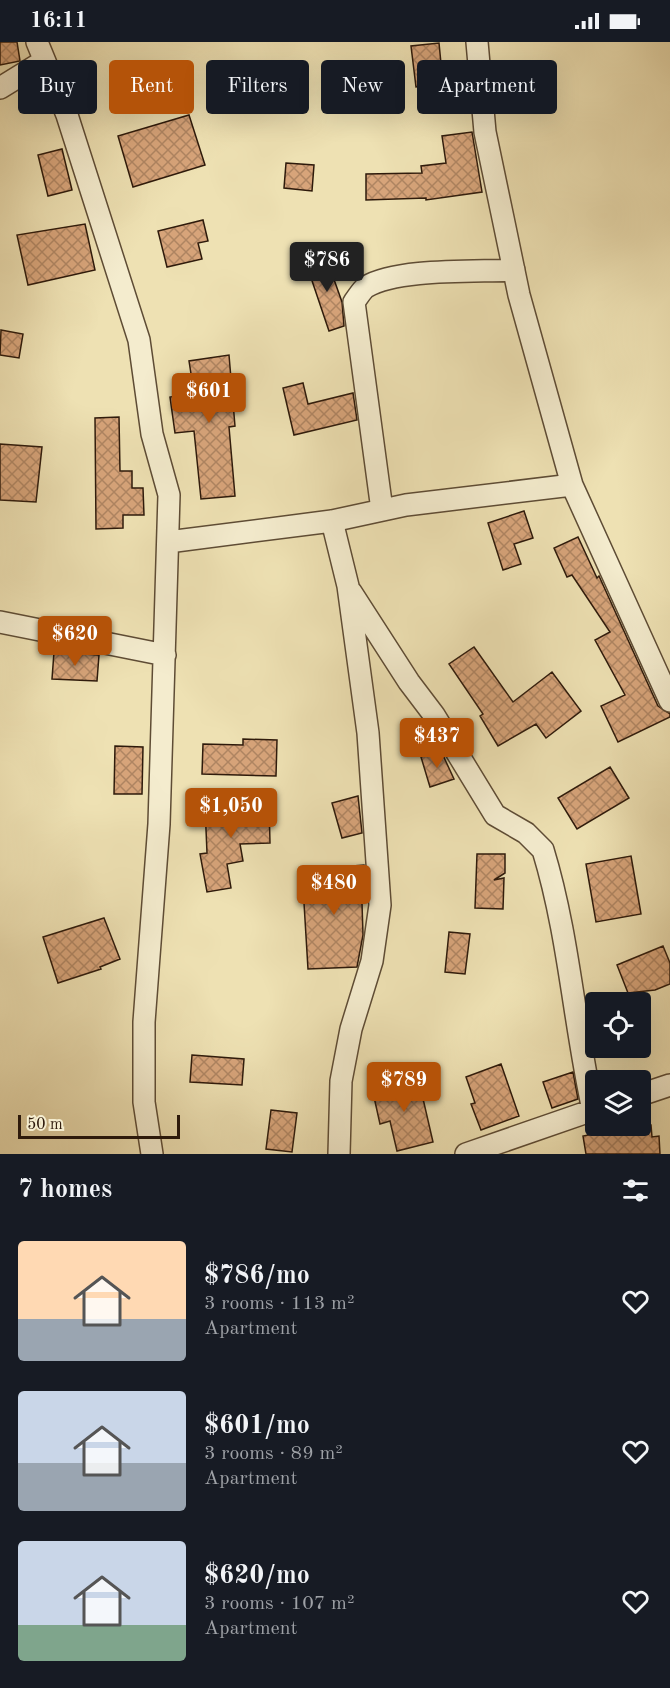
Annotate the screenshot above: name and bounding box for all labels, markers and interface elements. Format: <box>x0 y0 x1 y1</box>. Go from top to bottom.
text: 16:11 <box>30 10 87 32</box>
chip: Buy <box>18 60 97 114</box>
chip: Rent <box>109 60 194 114</box>
chip: Filters <box>206 60 309 114</box>
chip: New <box>321 60 405 114</box>
chip: Apartment <box>417 60 557 114</box>
pin: $786 <box>291 242 363 293</box>
text: $786 <box>304 251 350 271</box>
pin: $601 <box>173 373 245 424</box>
text: $601 <box>186 382 232 402</box>
pin: $620 <box>39 616 111 667</box>
text: $620 <box>52 625 98 645</box>
pin: $437 <box>401 718 473 769</box>
text: $437 <box>414 727 460 747</box>
pin: $1,050 <box>182 788 280 839</box>
text: $1,050 <box>199 797 263 817</box>
pin: $480 <box>298 865 370 916</box>
text: $480 <box>311 874 357 894</box>
map controls <box>585 992 651 1136</box>
button: locate <box>585 992 651 1058</box>
pin: $789 <box>368 1062 440 1113</box>
button: layers <box>585 1070 651 1136</box>
text: $789 <box>381 1071 427 1091</box>
scale bar <box>18 1112 180 1140</box>
text: 50 m <box>27 1117 63 1133</box>
icon: filters <box>619 1174 652 1207</box>
text: 7 homes <box>18 1177 112 1203</box>
text: $786/mo <box>204 1263 310 1289</box>
icon: home <box>66 1265 138 1337</box>
icon: heart <box>619 1285 652 1318</box>
text: 3 rooms · 113 m² <box>204 1294 354 1314</box>
text: Apartment <box>204 1319 298 1339</box>
text: $601/mo <box>204 1413 310 1439</box>
icon: home <box>66 1415 138 1487</box>
icon: heart <box>619 1435 652 1468</box>
text: 3 rooms · 89 m² <box>204 1444 343 1464</box>
text: Apartment <box>204 1469 298 1489</box>
text: $620/mo <box>204 1563 310 1589</box>
icon: home <box>66 1565 138 1637</box>
icon: heart <box>619 1585 652 1618</box>
text: 3 rooms · 107 m² <box>204 1594 354 1614</box>
text: Apartment <box>204 1619 298 1639</box>

